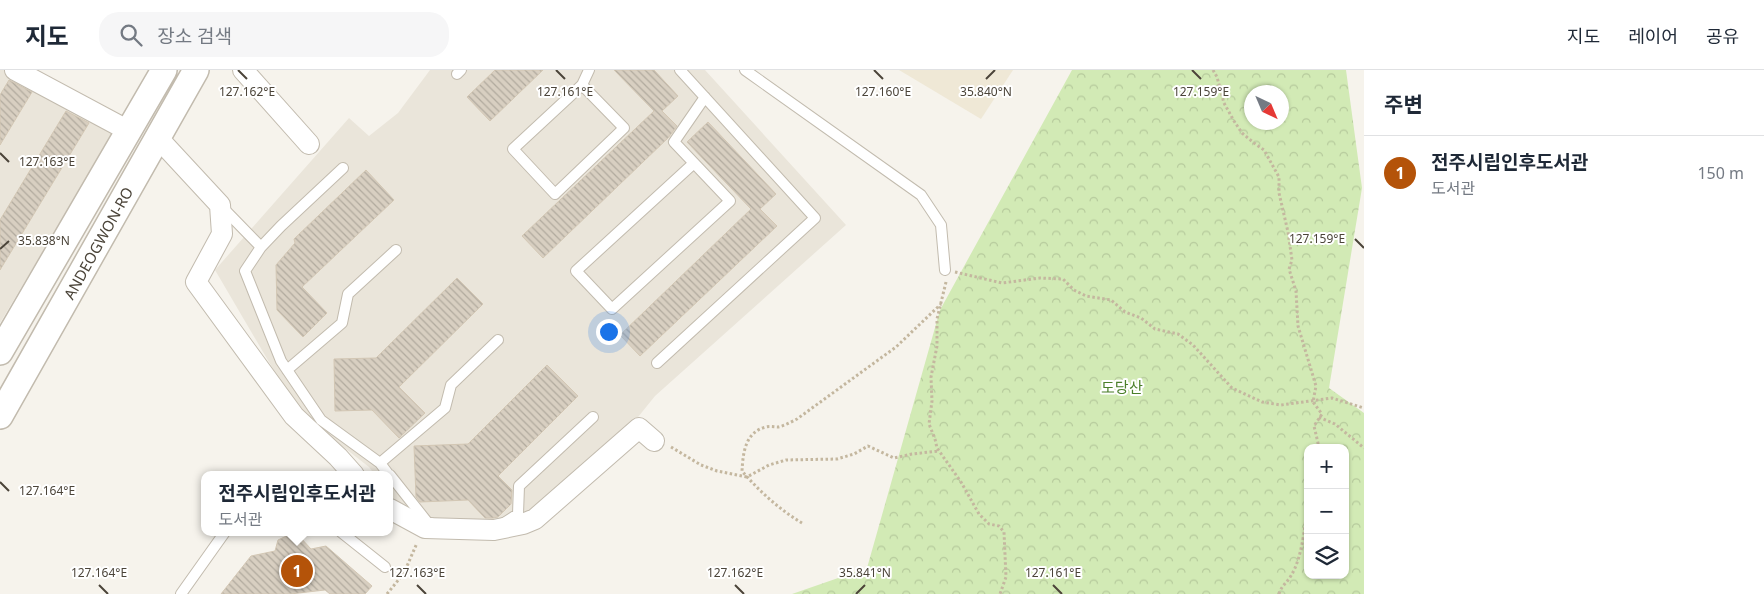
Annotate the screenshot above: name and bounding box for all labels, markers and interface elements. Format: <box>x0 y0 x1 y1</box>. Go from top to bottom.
search box <box>99 12 449 57</box>
text: 지도 <box>25 19 69 52</box>
icon: search <box>117 21 145 49</box>
text: 장소 검색 <box>157 23 232 49</box>
text: 지도 <box>1567 24 1600 48</box>
text: 레이어 <box>1628 24 1678 48</box>
text: 공유 <box>1706 24 1739 48</box>
text: 127.162°E <box>219 83 275 100</box>
text: 127.161°E <box>537 83 593 100</box>
text: 127.160°E <box>855 83 911 100</box>
text: 35.840°N <box>960 83 1012 100</box>
text: 127.159°E <box>1173 83 1229 100</box>
north arrow <box>1244 85 1289 130</box>
text: 주변 <box>1384 90 1423 118</box>
text: 전주시립인후도서관 <box>1431 149 1588 175</box>
text: 127.163°E <box>19 153 75 170</box>
text: 1 <box>1395 162 1405 184</box>
text: 150 m <box>1697 162 1744 184</box>
text: 도서관 <box>1431 177 1475 199</box>
street label: ANDEOGWON-RO <box>59 183 137 303</box>
text: 127.159°E <box>1289 230 1345 247</box>
text: 35.838°N <box>18 232 70 249</box>
your location <box>596 319 622 345</box>
park label: 도당산 <box>1101 377 1143 397</box>
map controls <box>1304 444 1349 579</box>
button: + <box>1304 444 1349 489</box>
popup <box>201 471 393 536</box>
text: 전주시립인후도서관 <box>218 480 376 506</box>
text: 127.164°E <box>19 482 75 499</box>
button: − <box>1304 489 1349 534</box>
text: 도서관 <box>218 508 263 530</box>
button: layers <box>1304 534 1349 579</box>
pin: 1 <box>281 552 313 590</box>
text: 127.164°E <box>71 564 127 581</box>
text: 127.163°E <box>389 564 445 581</box>
text: 127.162°E <box>707 564 763 581</box>
text: 35.841°N <box>839 564 891 581</box>
text: 127.161°E <box>1025 564 1081 581</box>

